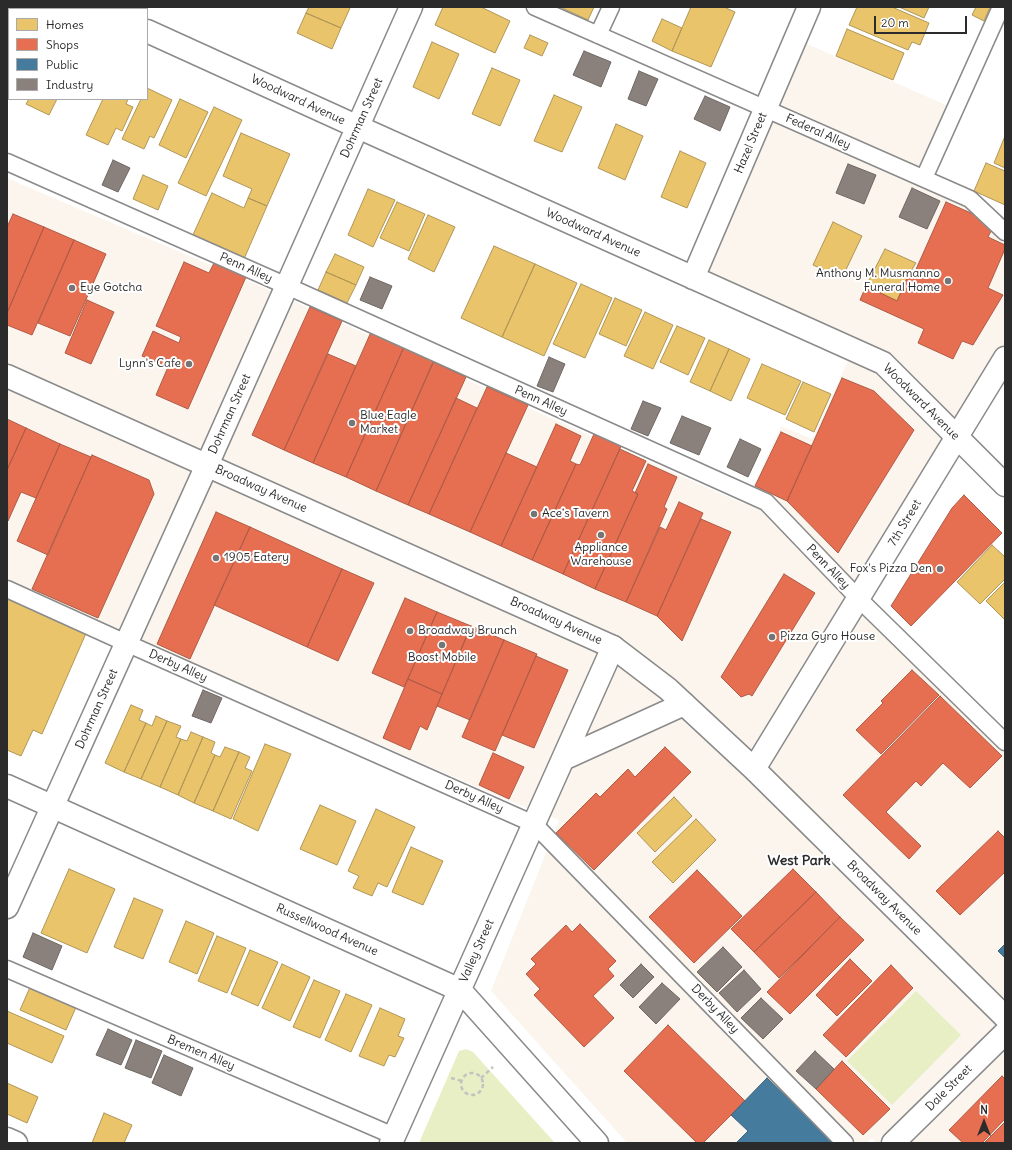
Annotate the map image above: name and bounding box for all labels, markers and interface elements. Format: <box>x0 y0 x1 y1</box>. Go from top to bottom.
legend <box>8 8 148 100</box>
scale bar <box>876 8 969 34</box>
text: 20 m <box>881 15 909 30</box>
text: Homes <box>46 17 84 32</box>
text: Shops <box>46 37 79 52</box>
text: Public <box>46 57 78 72</box>
street label: Woodward Avenue <box>249 72 347 128</box>
street label: Dohrman Street <box>338 76 386 160</box>
text: Industry <box>46 77 93 92</box>
street label: Hazel Street <box>732 110 770 176</box>
street label: Federal Alley <box>783 111 853 153</box>
street label: Woodward Avenue <box>543 206 643 260</box>
street label: Penn Alley <box>217 250 275 286</box>
place label: Anthony M. Musmanno Funeral Home <box>816 267 940 295</box>
marker: Anthony M. Musmanno Funeral Home <box>943 276 953 286</box>
place label: Eye Gotcha <box>80 281 142 295</box>
marker: Eye Gotcha <box>67 283 77 293</box>
place label: Lynn's Cafe <box>119 357 181 371</box>
marker: Lynn's Cafe <box>184 359 194 369</box>
street label: Woodward Avenue <box>880 361 962 443</box>
street label: Dohrman Street <box>206 372 254 456</box>
street label: Penn Alley <box>512 383 570 419</box>
place label: Blue Eagle Market <box>360 409 416 437</box>
marker: Blue Eagle Market <box>347 418 357 428</box>
street label: Broadway Avenue <box>213 462 309 516</box>
street label: 7th Street <box>886 497 924 549</box>
place label: Ace's Tavern <box>542 507 609 521</box>
marker: Ace's Tavern <box>529 509 539 519</box>
marker: Appliance Warehouse <box>596 530 606 540</box>
place label: Appliance Warehouse <box>571 541 631 569</box>
street label: Penn Alley <box>803 542 853 592</box>
place label: 1905 Eatery <box>224 551 289 565</box>
marker: 1905 Eatery <box>211 553 221 563</box>
place label: Fox's Pizza Den <box>850 562 932 576</box>
marker: Fox's Pizza Den <box>935 564 945 574</box>
street label: Broadway Avenue <box>508 594 604 648</box>
place label: Broadway Brunch <box>418 624 517 638</box>
marker: Broadway Brunch <box>405 626 415 636</box>
place label: Pizza Gyro House <box>780 630 875 644</box>
marker: Pizza Gyro House <box>767 632 777 642</box>
marker: Boost Mobile <box>437 640 447 650</box>
street label: Derby Alley <box>147 647 209 685</box>
place label: Boost Mobile <box>408 651 476 665</box>
street label: Dohrman Street <box>73 667 121 751</box>
street label: Derby Alley <box>443 778 505 816</box>
district label: West Park <box>767 853 831 869</box>
street label: Broadway Avenue <box>844 858 924 938</box>
street label: Russellwood Avenue <box>274 901 380 959</box>
street label: Valley Street <box>457 917 497 985</box>
street label: Derby Alley <box>688 982 742 1036</box>
street label: Bremen Alley <box>165 1032 237 1074</box>
street label: Dale Street <box>923 1062 975 1114</box>
north arrow <box>964 1102 1004 1142</box>
text: N <box>980 1103 988 1117</box>

